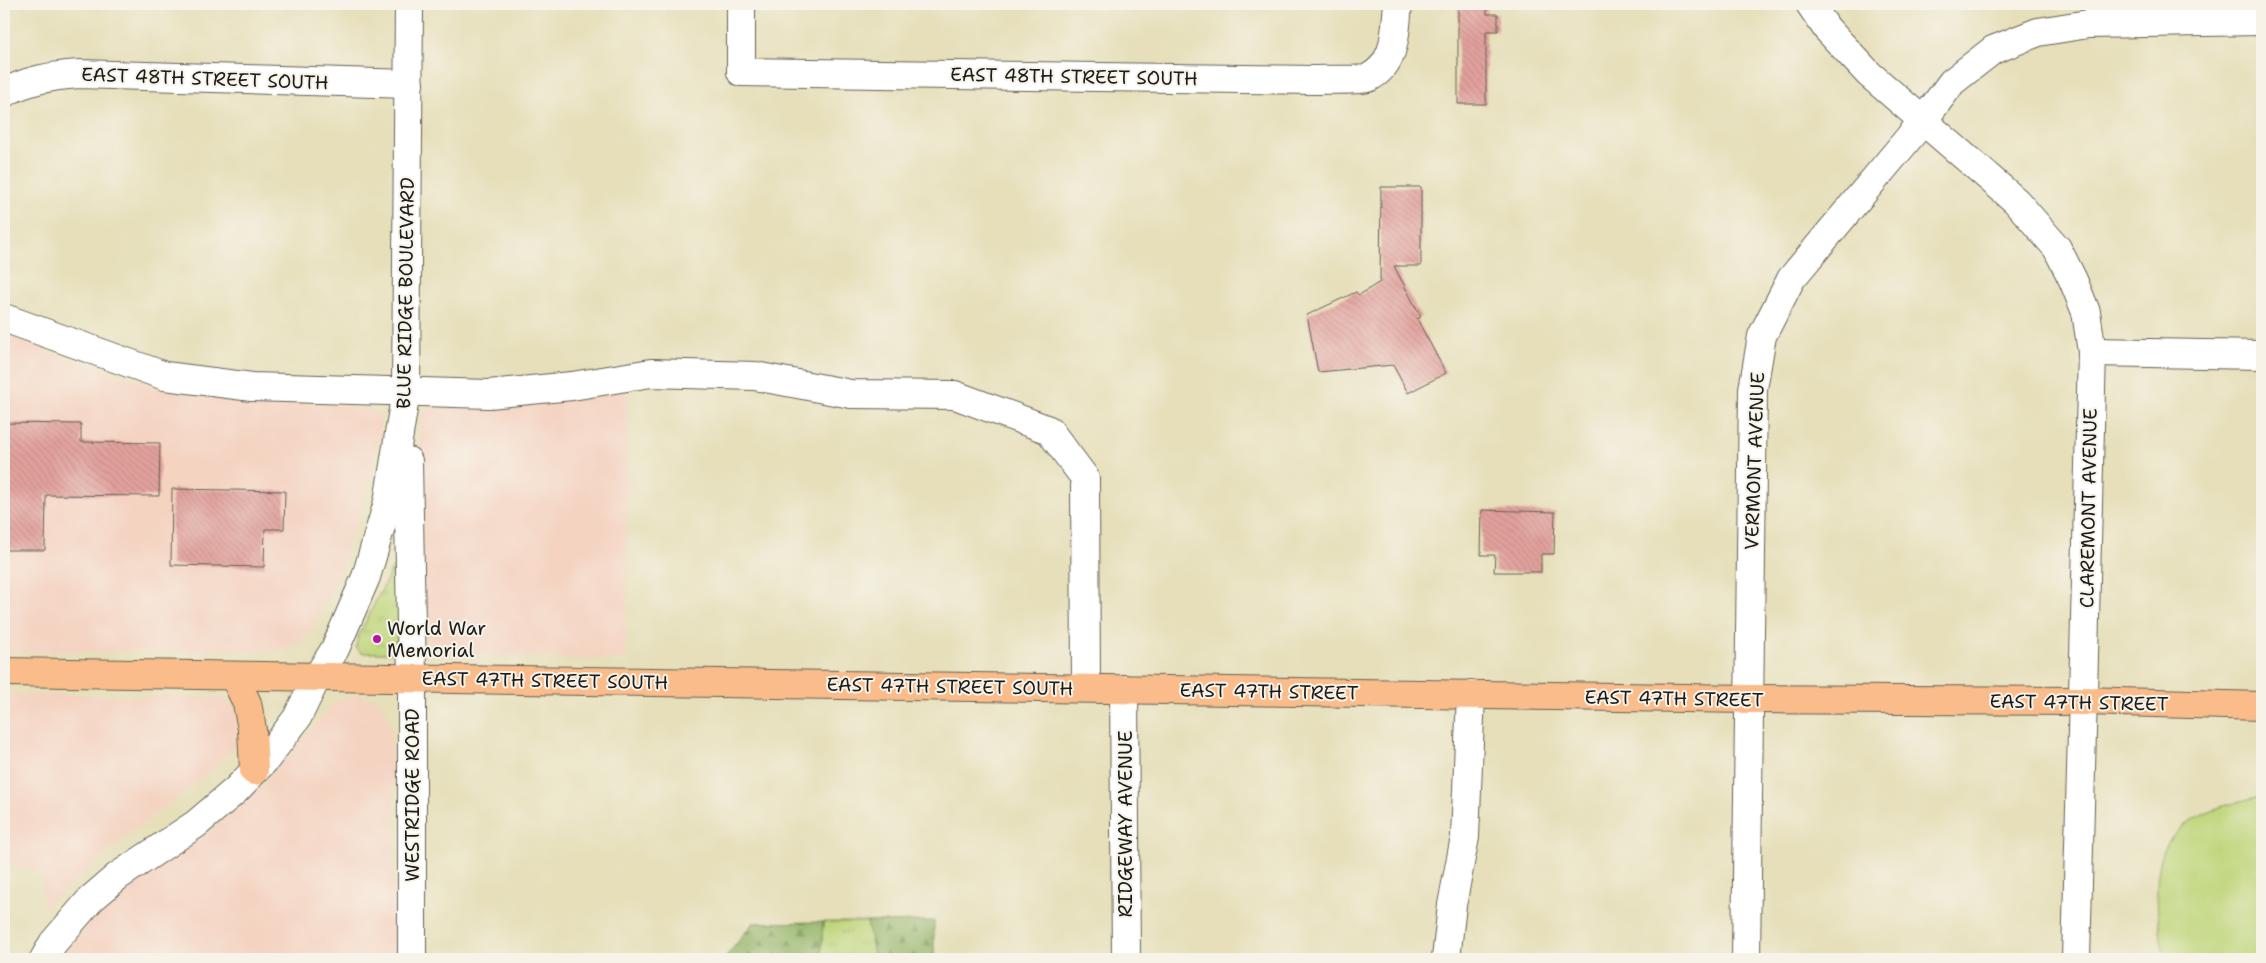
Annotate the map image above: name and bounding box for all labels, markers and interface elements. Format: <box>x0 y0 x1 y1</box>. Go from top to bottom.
street label: EAST 48TH STREET SOUTH <box>81 62 329 95</box>
street label: EAST 48TH STREET SOUTH <box>950 62 1198 91</box>
street label: BLUE RIDGE BOULEVARD <box>391 177 420 409</box>
street label: VERMONT AVENUE <box>1739 371 1770 551</box>
street label: CLAREMONT AVENUE <box>2074 408 2103 608</box>
place label: World War Memorial <box>387 616 486 663</box>
marker: World War Memorial <box>371 633 383 645</box>
street label: EAST 47TH STREET SOUTH <box>421 666 669 695</box>
street label: EAST 47TH STREET SOUTH <box>826 672 1074 701</box>
street label: EAST 47TH STREET <box>1179 677 1359 706</box>
street label: EAST 47TH STREET <box>1584 684 1764 713</box>
street label: EAST 47TH STREET <box>1989 688 2169 717</box>
street label: WESTRIDGE ROAD <box>400 708 425 882</box>
street label: RIDGEWAY AVENUE <box>1113 730 1138 918</box>

